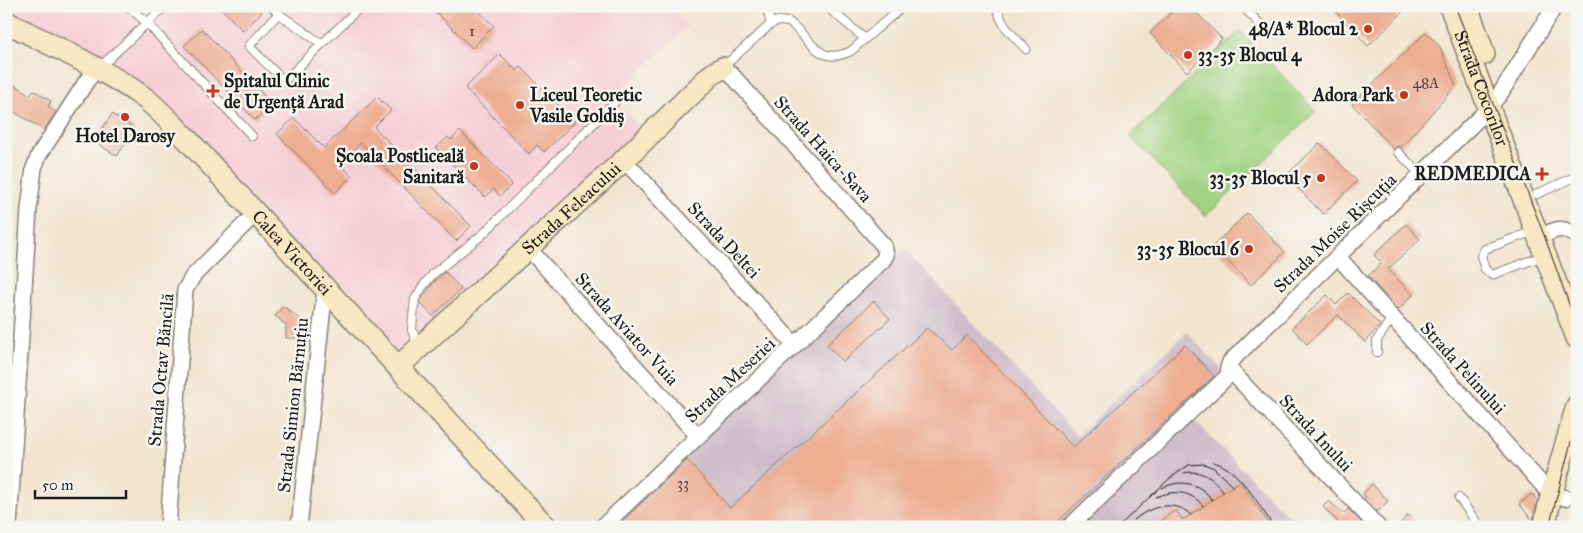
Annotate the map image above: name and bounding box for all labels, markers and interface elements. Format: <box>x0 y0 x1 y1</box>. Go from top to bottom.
place label: 48/A* Blocul 2 <box>1249 18 1359 41</box>
house number: 1 <box>469 22 475 40</box>
marker: 48/A* Blocul 2 <box>1362 23 1374 35</box>
street label: Strada Cocorilor <box>1449 27 1514 149</box>
place label: 33-35 Blocul 4 <box>1198 44 1302 67</box>
marker: 33-35 Blocul 4 <box>1182 49 1194 61</box>
place label: Spitalul Clinic de Urgență Arad <box>224 70 345 114</box>
house number: 48A <box>1413 74 1439 92</box>
marker: Spitalul Clinic de Urgență Arad <box>206 84 220 98</box>
place label: Liceul Teoretic Vasile Goldiș <box>529 84 642 128</box>
place label: Adora Park <box>1312 84 1395 106</box>
marker: Adora Park <box>1398 89 1410 101</box>
street label: Strada Haica-Sava <box>769 91 877 207</box>
marker: Liceul Teoretic Vasile Goldiș <box>514 99 526 111</box>
marker: Hotel Darosy <box>119 111 131 123</box>
place label: Hotel Darosy <box>75 125 176 148</box>
place label: Școala Postliceală Sanitară <box>336 145 464 188</box>
street label: Strada Feleacului <box>517 157 626 259</box>
marker: Școala Postliceală Sanitară <box>468 160 480 172</box>
place label: REDMEDICA <box>1414 163 1532 185</box>
place label: 33-35 Blocul 5 <box>1210 167 1312 190</box>
marker: REDMEDICA <box>1535 167 1549 181</box>
street label: Strada Moise Rișcuția <box>1269 168 1401 297</box>
marker: 33-35 Blocul 5 <box>1315 172 1327 184</box>
street label: Strada Deltei <box>683 197 765 283</box>
street label: Calea Victoriei <box>247 205 337 300</box>
place label: 33-35 Blocul 6 <box>1137 238 1240 261</box>
marker: 33-35 Blocul 6 <box>1243 243 1255 255</box>
street label: Strada Aviator Vuia <box>570 268 684 390</box>
street label: Strada Octav Băncilă <box>143 292 179 447</box>
street label: Strada Simion Bărnuțiu <box>273 316 313 494</box>
street label: Strada Pelinului <box>1416 317 1510 419</box>
street label: Strada Meseriei <box>680 333 780 427</box>
street label: Strada Inului <box>1275 390 1357 476</box>
scale bar <box>35 468 126 500</box>
house number: 33 <box>677 474 689 492</box>
text: 50 m <box>42 476 74 494</box>

